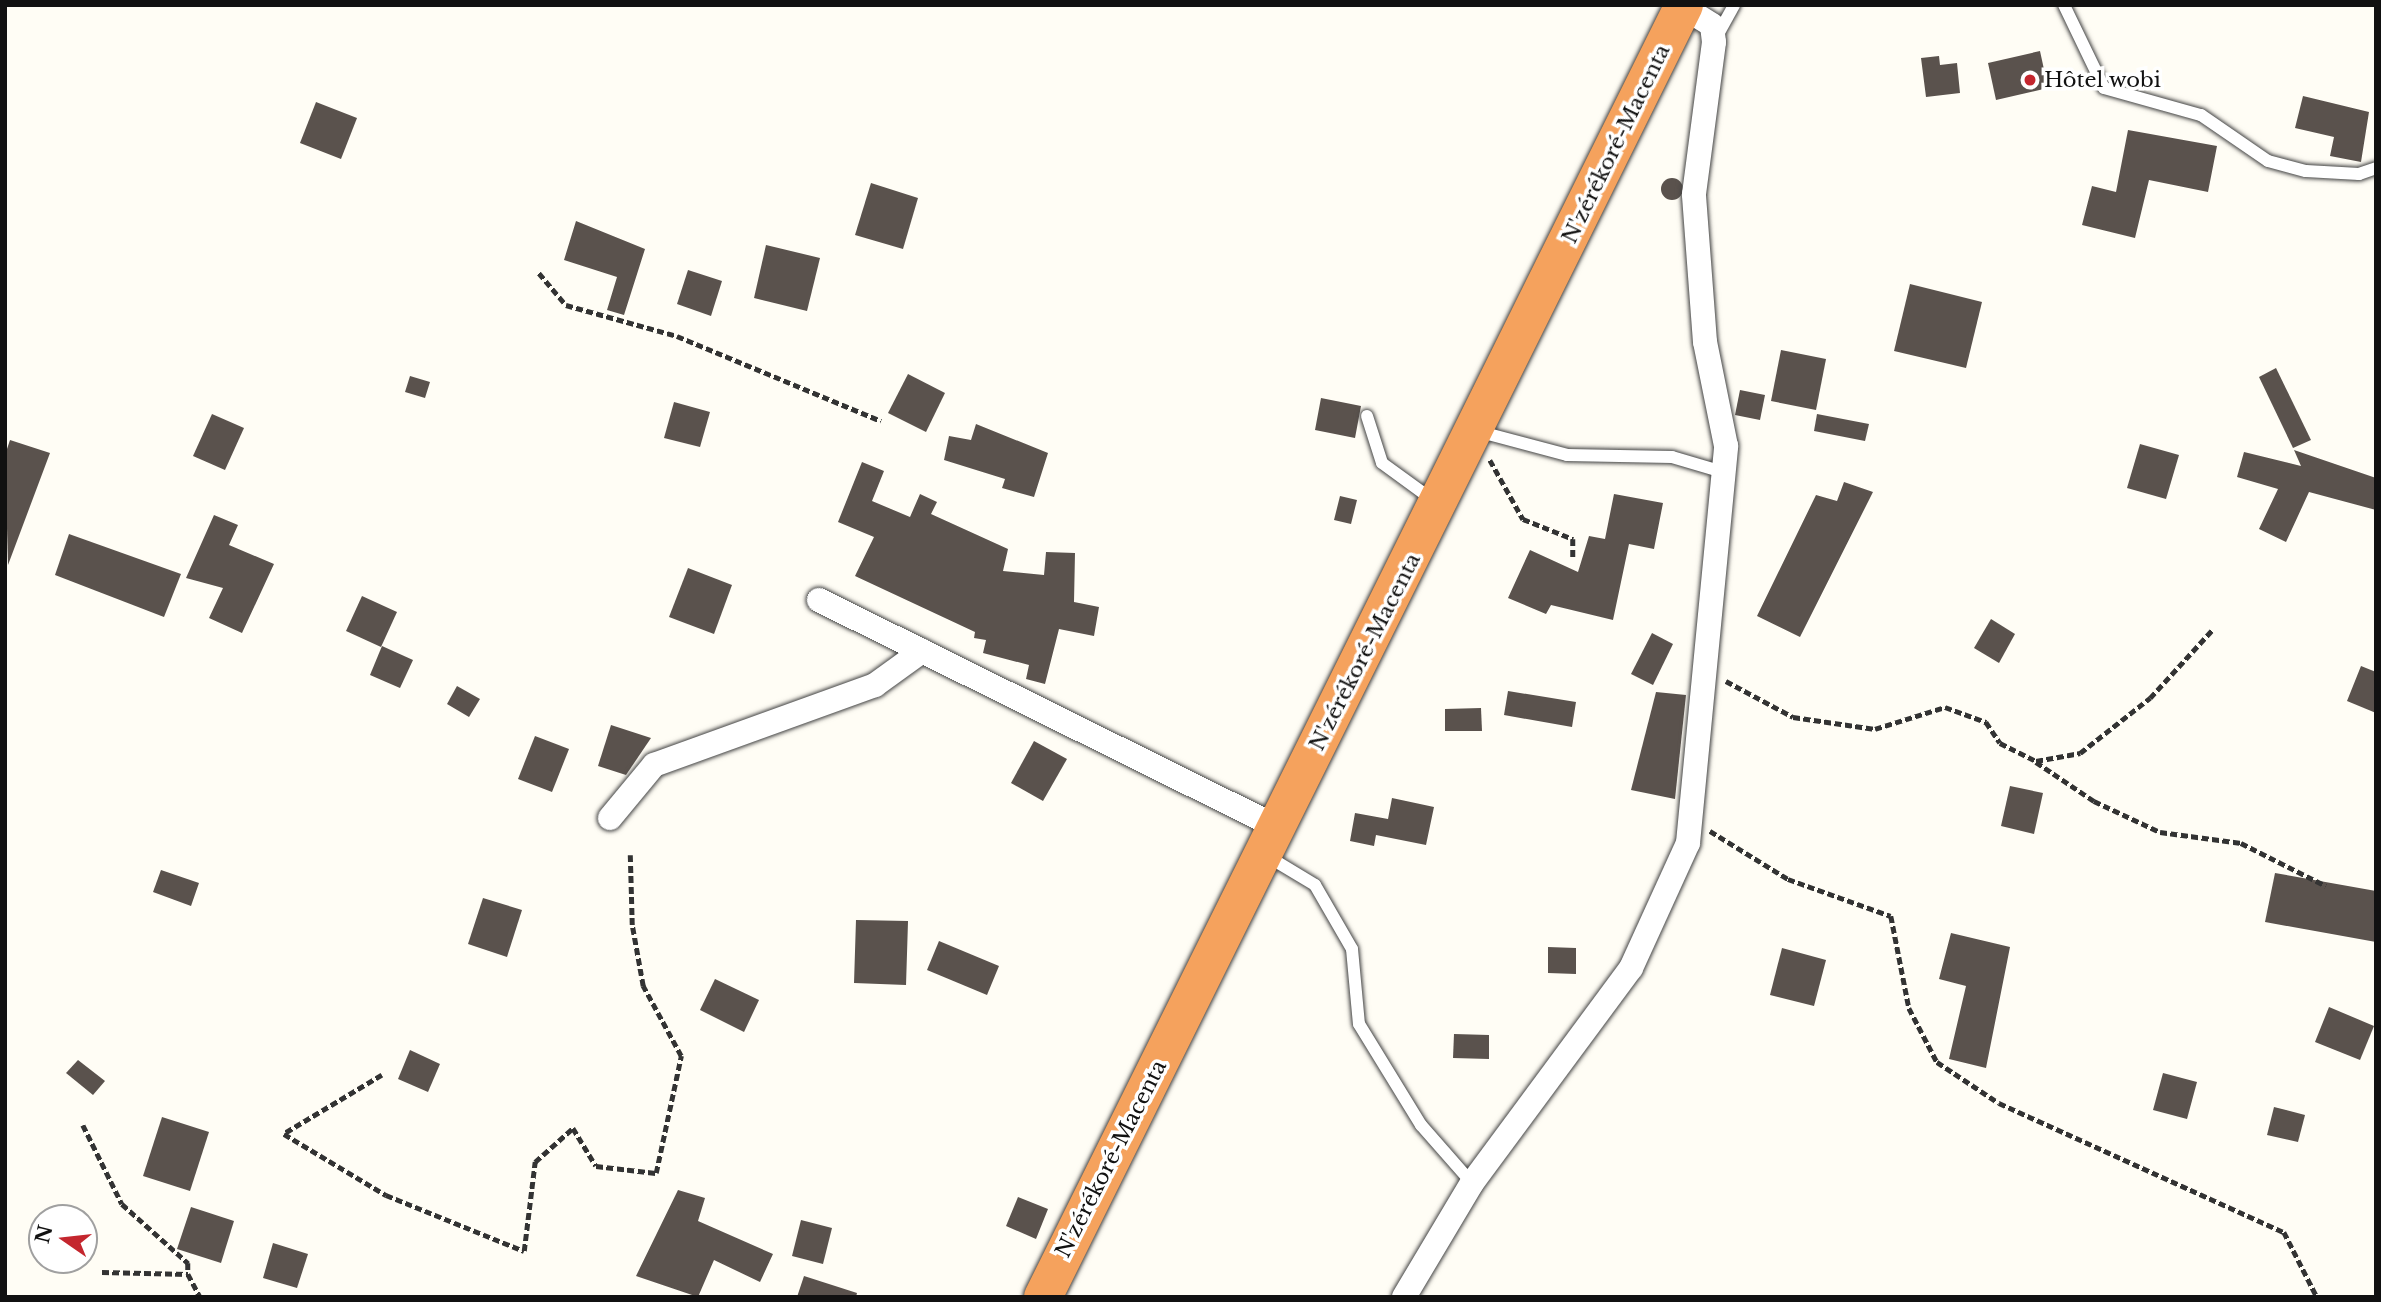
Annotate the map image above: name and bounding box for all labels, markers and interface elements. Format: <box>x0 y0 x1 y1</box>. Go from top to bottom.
street label: N'zérékoré-Macenta <box>1557 40 1675 248</box>
place label: Hôtel wobi <box>2044 67 2162 93</box>
marker: Hôtel wobi <box>2022 72 2038 88</box>
street label: N'zérékoré-Macenta <box>1304 549 1426 755</box>
street label: N'zérékoré-Macenta <box>1050 1056 1172 1262</box>
north arrow <box>28 1204 98 1274</box>
text: N <box>31 1223 57 1246</box>

